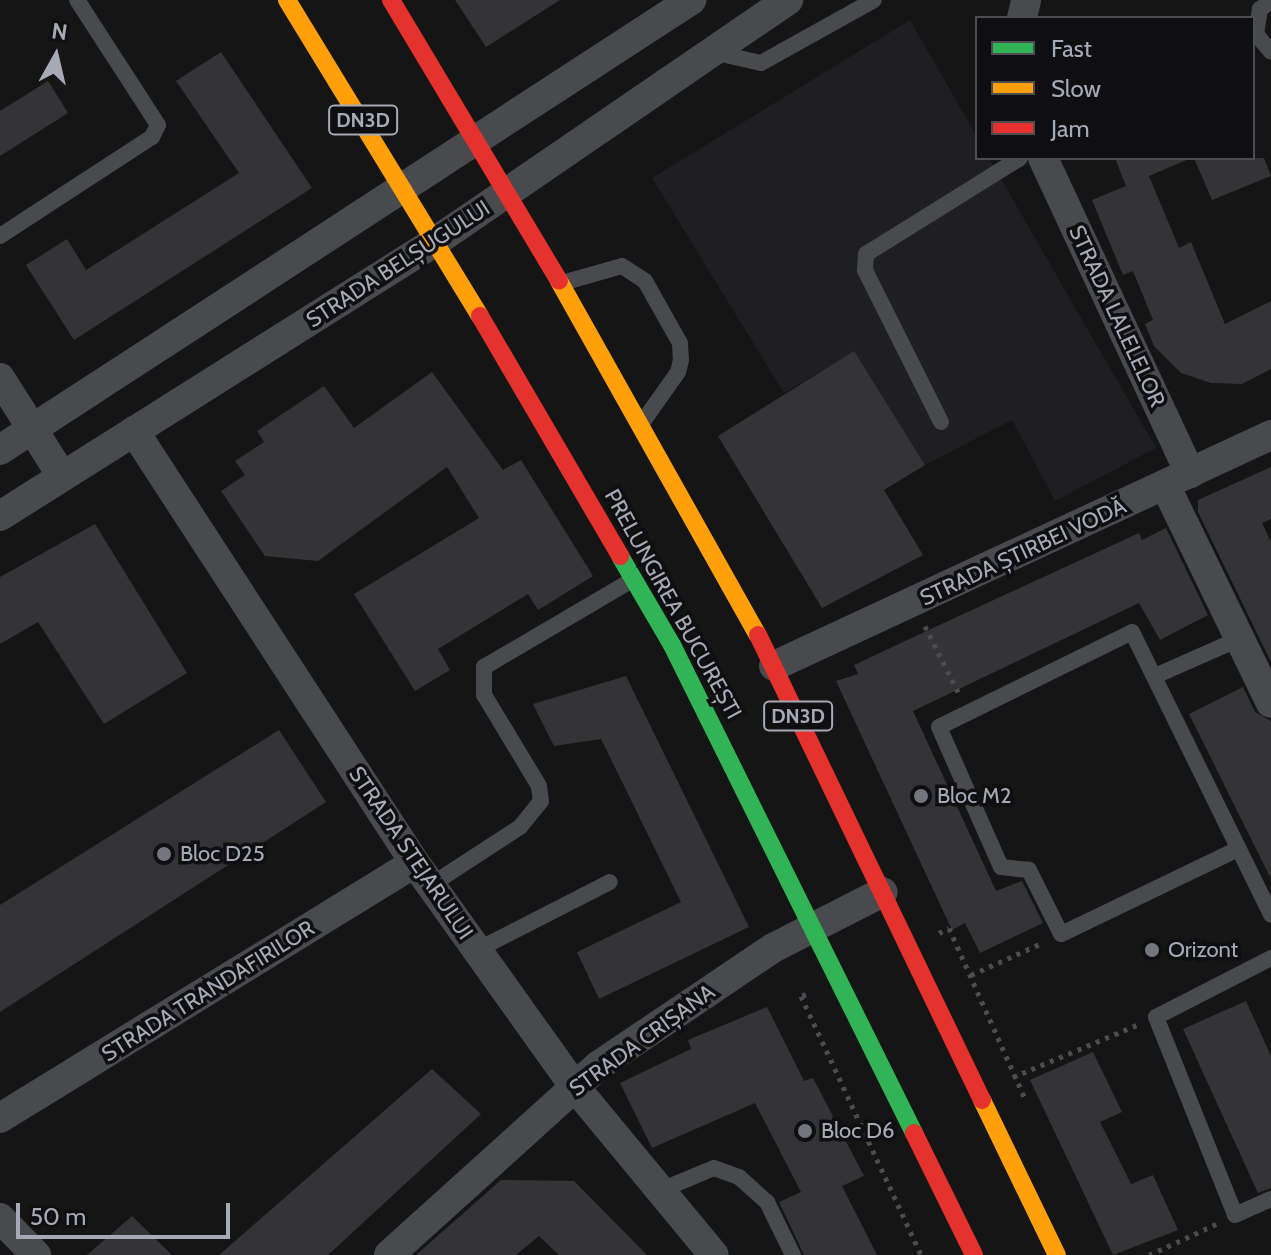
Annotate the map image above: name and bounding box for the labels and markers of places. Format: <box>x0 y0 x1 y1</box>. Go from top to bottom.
place label: Bloc M2 <box>937 783 1012 809</box>
marker: Bloc M2 <box>912 787 930 805</box>
place label: Bloc D25 <box>180 841 265 867</box>
marker: Bloc D25 <box>155 845 173 863</box>
place label: Orizont <box>1168 937 1238 963</box>
marker: Orizont <box>1143 941 1161 959</box>
place label: Bloc D6 <box>821 1118 895 1144</box>
marker: Bloc D6 <box>796 1122 814 1140</box>

